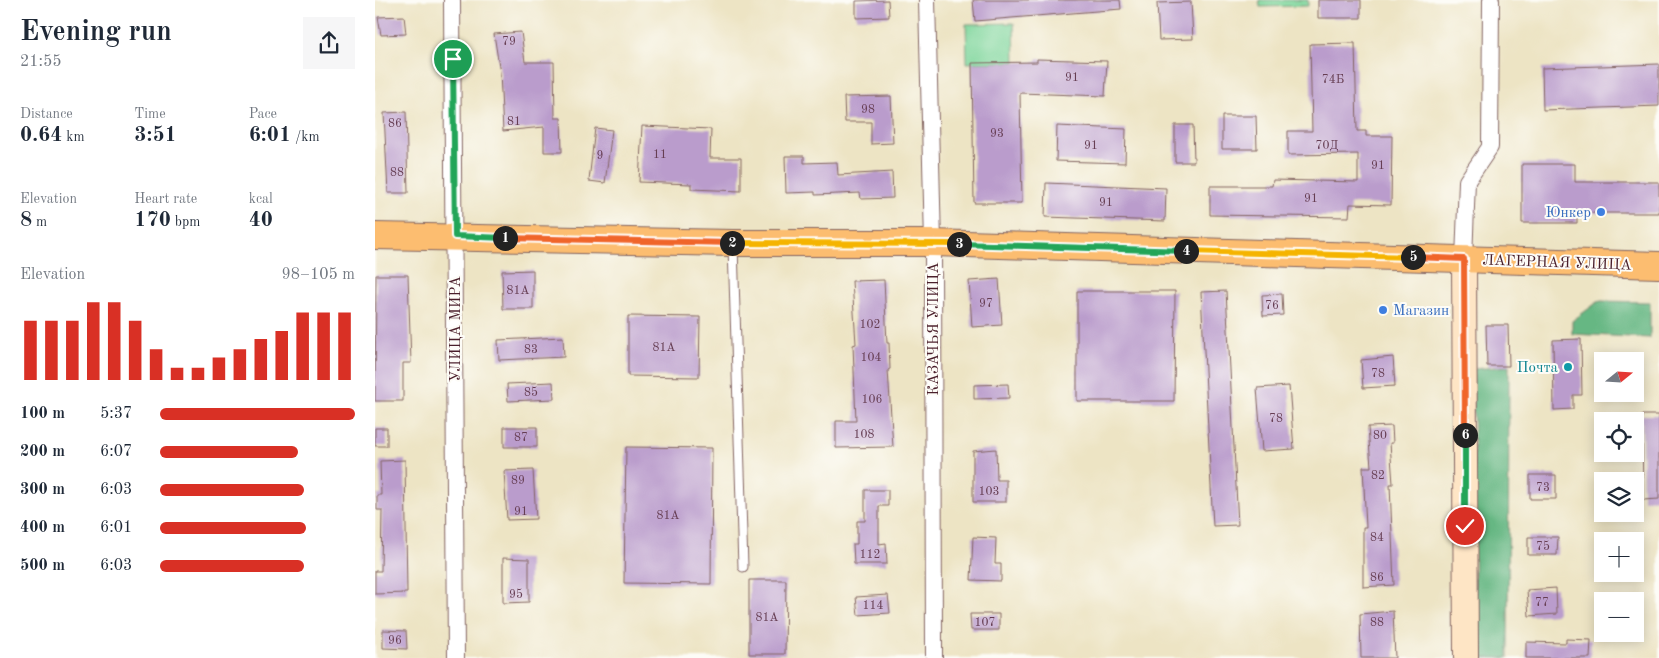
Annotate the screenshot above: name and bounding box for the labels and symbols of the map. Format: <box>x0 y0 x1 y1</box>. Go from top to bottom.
house number: 79 <box>502 36 516 48</box>
pin <box>432 38 474 80</box>
house number: 91 <box>1065 72 1079 84</box>
house number: 74Б <box>1322 74 1344 86</box>
house number: 98 <box>861 104 875 116</box>
house number: 81 <box>507 116 521 128</box>
house number: 86 <box>388 118 402 130</box>
house number: 93 <box>990 128 1004 140</box>
house number: 91 <box>1084 140 1098 152</box>
house number: 70Д <box>1316 140 1339 152</box>
house number: 11 <box>653 149 667 161</box>
house number: 9 <box>597 150 603 162</box>
house number: 91 <box>1371 160 1385 172</box>
house number: 88 <box>390 167 404 179</box>
house number: 91 <box>1304 193 1318 205</box>
house number: 91 <box>1099 197 1113 209</box>
place label: Юнкер <box>1546 206 1591 221</box>
marker: Юнкер <box>1595 206 1607 218</box>
pin: 1 <box>493 226 517 250</box>
pin: 2 <box>719 230 745 256</box>
pin: 3 <box>947 232 971 256</box>
pin: 4 <box>1173 238 1199 264</box>
pin: 5 <box>1401 244 1425 270</box>
street label: ЛАГЕРНАЯ УЛИЦА <box>1482 253 1632 274</box>
street label: КАЗАЧЬЯ УЛИЦА <box>927 262 942 396</box>
street label: УЛИЦА МИРА <box>449 276 464 382</box>
house number: 81А <box>506 285 530 297</box>
house number: 97 <box>979 298 993 310</box>
house number: 76 <box>1265 300 1279 312</box>
marker: Магазин <box>1377 304 1389 316</box>
place label: Магазин <box>1393 304 1449 319</box>
house number: 102 <box>860 319 880 331</box>
house number: 81А <box>652 342 676 354</box>
house number: 83 <box>524 344 538 356</box>
house number: 104 <box>861 352 881 364</box>
north arrow <box>1594 352 1644 402</box>
place label: Почта <box>1517 361 1559 376</box>
marker: Почта <box>1562 361 1574 373</box>
house number: 78 <box>1371 368 1385 380</box>
house number: 85 <box>524 386 538 399</box>
house number: 106 <box>862 394 882 406</box>
house number: 78 <box>1269 413 1283 425</box>
pin: 6 <box>1453 422 1477 448</box>
house number: 108 <box>854 429 874 441</box>
house number: 80 <box>1373 430 1387 442</box>
house number: 87 <box>514 432 528 444</box>
house number: 82 <box>1371 470 1385 482</box>
house number: 89 <box>511 475 525 487</box>
house number: 73 <box>1536 482 1550 494</box>
house number: 103 <box>979 486 999 498</box>
pin <box>1444 505 1486 547</box>
house number: 91 <box>514 506 528 518</box>
house number: 81А <box>656 510 680 522</box>
house number: 84 <box>1370 532 1384 544</box>
house number: 75 <box>1536 540 1550 553</box>
house number: 112 <box>860 549 880 561</box>
house number: 86 <box>1370 572 1384 584</box>
house number: 95 <box>509 588 523 601</box>
house number: 77 <box>1535 597 1549 609</box>
house number: 114 <box>863 600 883 612</box>
house number: 81А <box>755 612 779 624</box>
house number: 107 <box>975 617 995 629</box>
house number: 88 <box>1370 617 1384 629</box>
house number: 96 <box>388 635 402 647</box>

